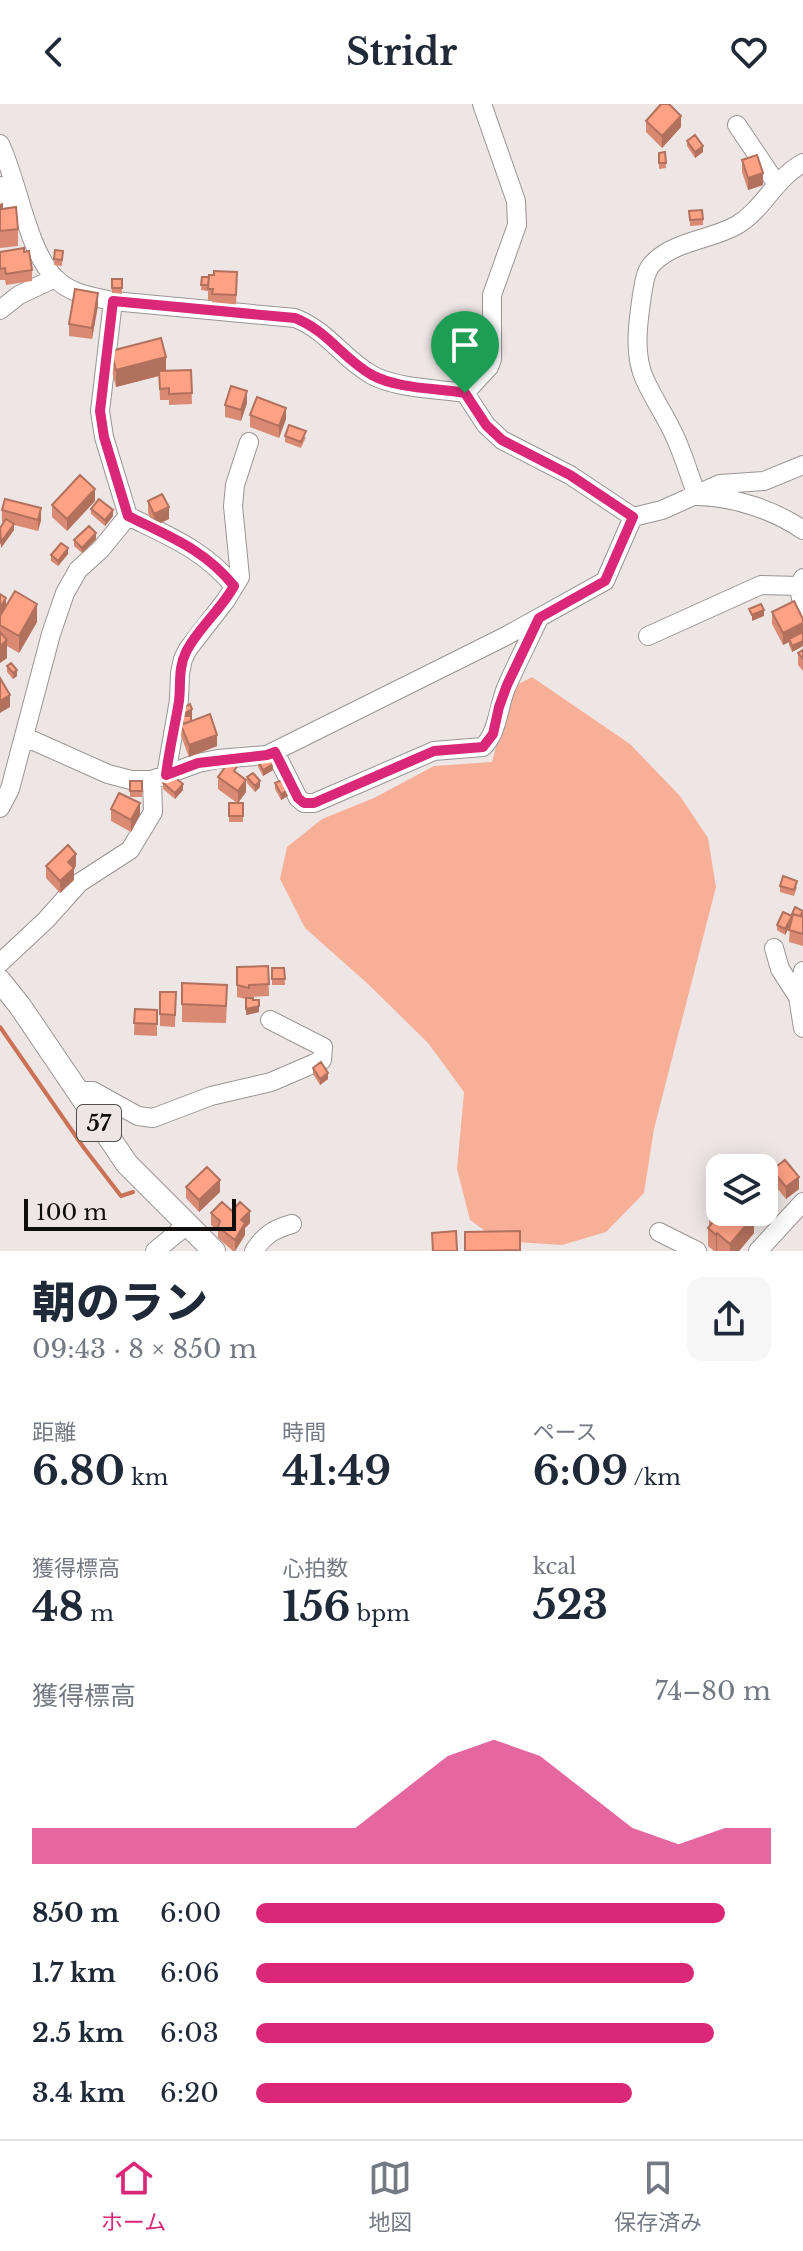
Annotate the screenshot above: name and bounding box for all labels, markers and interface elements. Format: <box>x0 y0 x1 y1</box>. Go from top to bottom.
icon: back <box>32 30 76 74</box>
text: Stridr <box>346 30 457 75</box>
icon: heart <box>727 30 771 74</box>
pin <box>431 311 499 393</box>
icon: arrive <box>443 323 487 367</box>
road number: 57 <box>77 1105 121 1141</box>
map controls <box>706 1154 778 1226</box>
button: layers <box>706 1154 778 1226</box>
scale bar <box>24 1195 236 1231</box>
text: 100 m <box>36 1199 107 1226</box>
text: 朝のラン <box>32 1275 208 1330</box>
button: share <box>687 1277 771 1361</box>
text: 09:43 · 8 × 850 m <box>32 1333 257 1365</box>
text: 距離 <box>32 1419 76 1446</box>
text: 時間 <box>282 1419 326 1446</box>
text: ペース <box>533 1419 598 1446</box>
text: 6.80 <box>32 1446 125 1496</box>
text: 41:49 <box>282 1446 391 1496</box>
text: 6:09 <box>533 1446 628 1496</box>
text: km <box>125 1464 168 1491</box>
text: /km <box>628 1464 681 1491</box>
text: kcal <box>533 1553 577 1580</box>
text: 獲得標高 <box>32 1555 120 1582</box>
text: 心拍数 <box>282 1555 348 1582</box>
text: 523 <box>533 1580 608 1630</box>
text: 48 <box>32 1582 84 1632</box>
text: 156 <box>282 1582 351 1632</box>
text: m <box>84 1600 114 1627</box>
text: bpm <box>351 1600 410 1627</box>
text: 74–80 m <box>655 1675 771 1707</box>
text: 獲得標高 <box>32 1680 136 1712</box>
text: 850 m <box>32 1897 119 1929</box>
text: 6:00 <box>160 1897 221 1929</box>
text: 1.7 km <box>32 1957 116 1989</box>
text: 6:06 <box>160 1957 219 1989</box>
text: 2.5 km <box>32 2017 124 2049</box>
text: 6:03 <box>160 2017 219 2049</box>
text: 3.4 km <box>32 2077 126 2109</box>
text: 6:20 <box>160 2077 219 2109</box>
tab: ホーム <box>101 2156 166 2236</box>
tab: 地図 <box>368 2156 412 2236</box>
tab: 保存済み <box>614 2156 702 2236</box>

